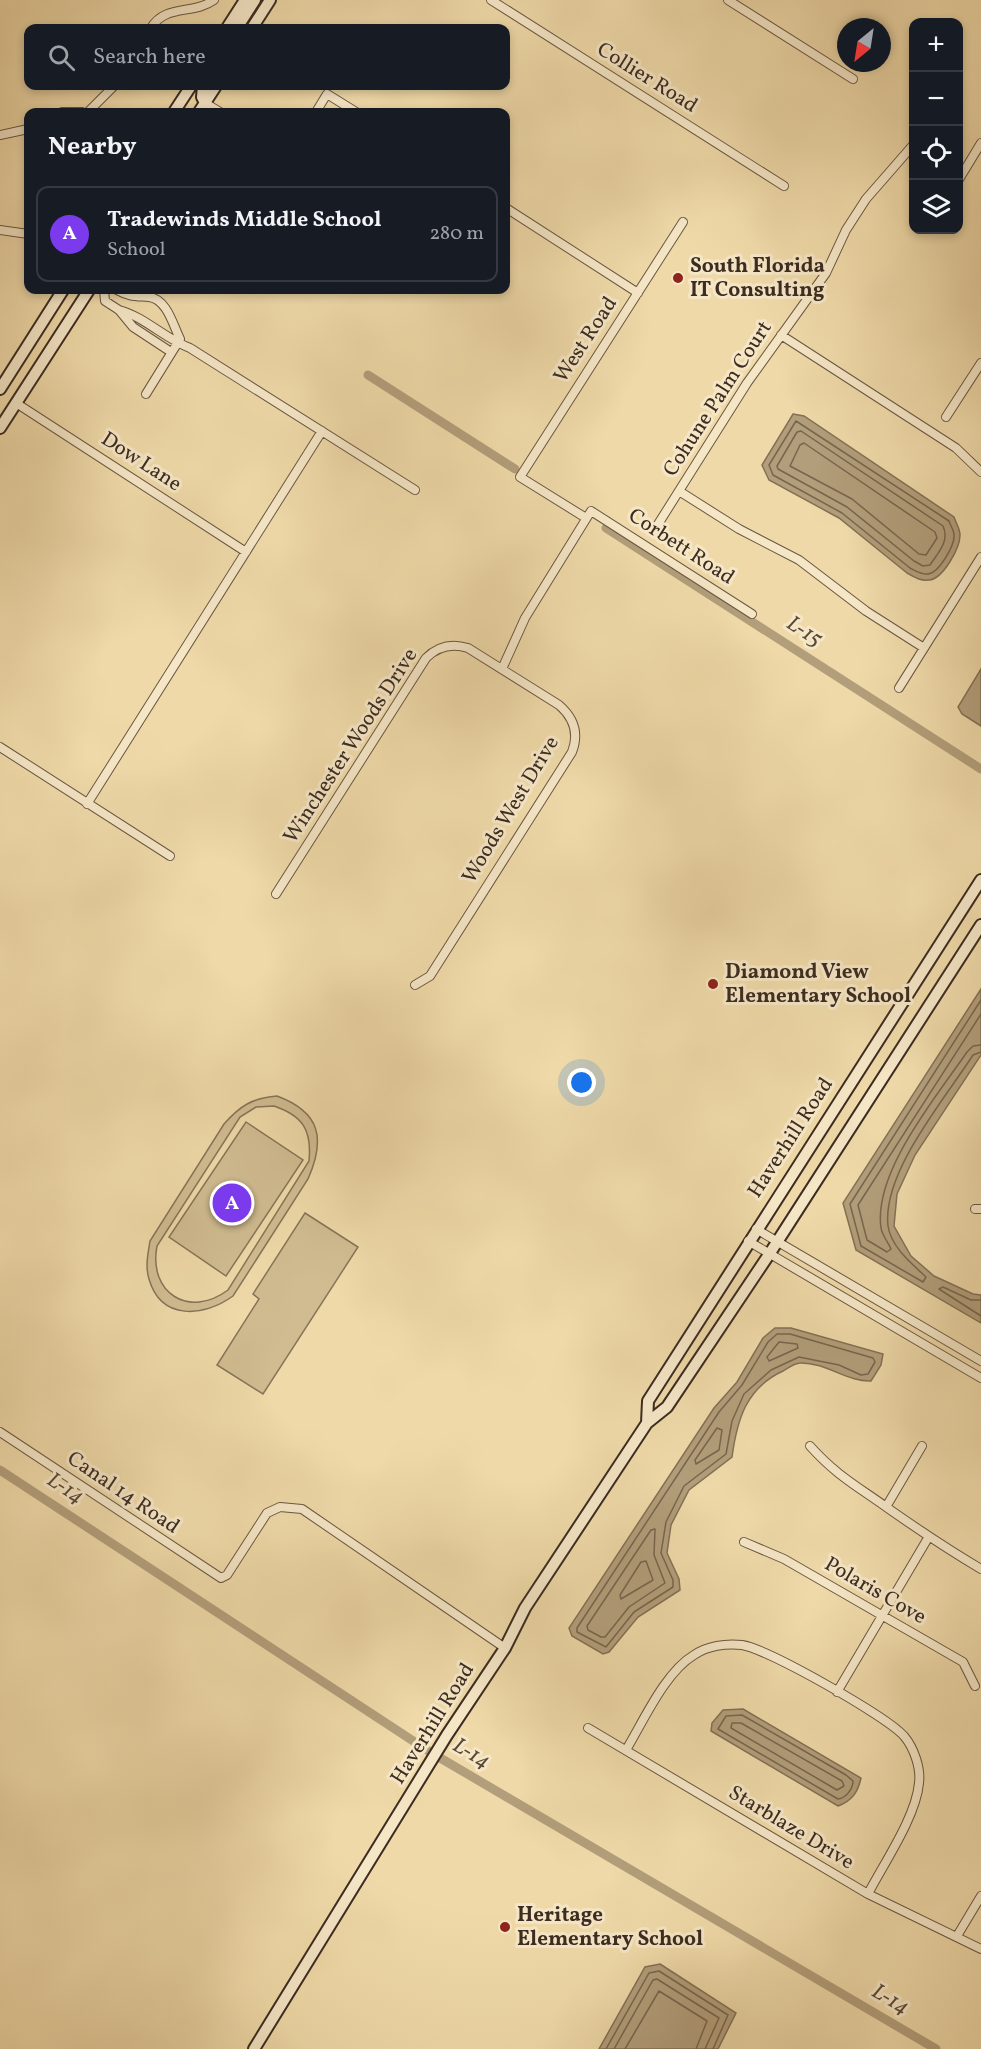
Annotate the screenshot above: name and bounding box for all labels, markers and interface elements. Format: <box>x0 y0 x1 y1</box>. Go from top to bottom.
north arrow <box>837 18 891 72</box>
map controls <box>909 18 963 234</box>
button: + <box>909 18 963 72</box>
search box <box>24 24 510 90</box>
street label: Collier Road <box>591 36 703 120</box>
icon: search <box>45 41 78 74</box>
text: Search here <box>93 42 206 73</box>
button: − <box>909 72 963 126</box>
button: locate <box>909 126 963 180</box>
text: Nearby <box>48 129 137 165</box>
button: layers <box>909 180 963 234</box>
text: Tradewinds Middle School <box>107 205 381 236</box>
text: A <box>62 220 77 248</box>
text: 280 m <box>429 220 484 248</box>
text: School <box>107 236 165 264</box>
place label: South Florida IT Consulting <box>690 252 825 305</box>
marker: South Florida IT Consulting <box>671 271 685 285</box>
street label: West Road <box>547 291 625 389</box>
street label: Cohune Palm Court <box>657 315 779 483</box>
street label: Dow Lane <box>95 425 187 499</box>
street label: Corbett Road <box>622 502 740 592</box>
water label: L-15 <box>780 609 828 655</box>
street label: Winchester Woods Drive <box>277 643 425 849</box>
street label: Woods West Drive <box>455 731 567 889</box>
place label: Diamond View Elementary School <box>725 958 911 1011</box>
marker: Diamond View Elementary School <box>706 977 720 991</box>
your location <box>567 1068 596 1097</box>
street label: Haverhill Road <box>741 1072 841 1204</box>
pin: A <box>212 1180 252 1226</box>
street label: Canal 14 Road <box>61 1445 185 1541</box>
water label: L-14 <box>40 1465 90 1513</box>
street label: Polaris Cove <box>819 1550 931 1632</box>
street label: Haverhill Road <box>384 1658 482 1790</box>
water label: L-14 <box>446 1731 496 1777</box>
street label: Starblaze Drive <box>723 1779 859 1877</box>
place label: Heritage Elementary School <box>517 1901 703 1954</box>
marker: Heritage Elementary School <box>498 1920 512 1934</box>
water label: L-14 <box>865 1977 915 2023</box>

